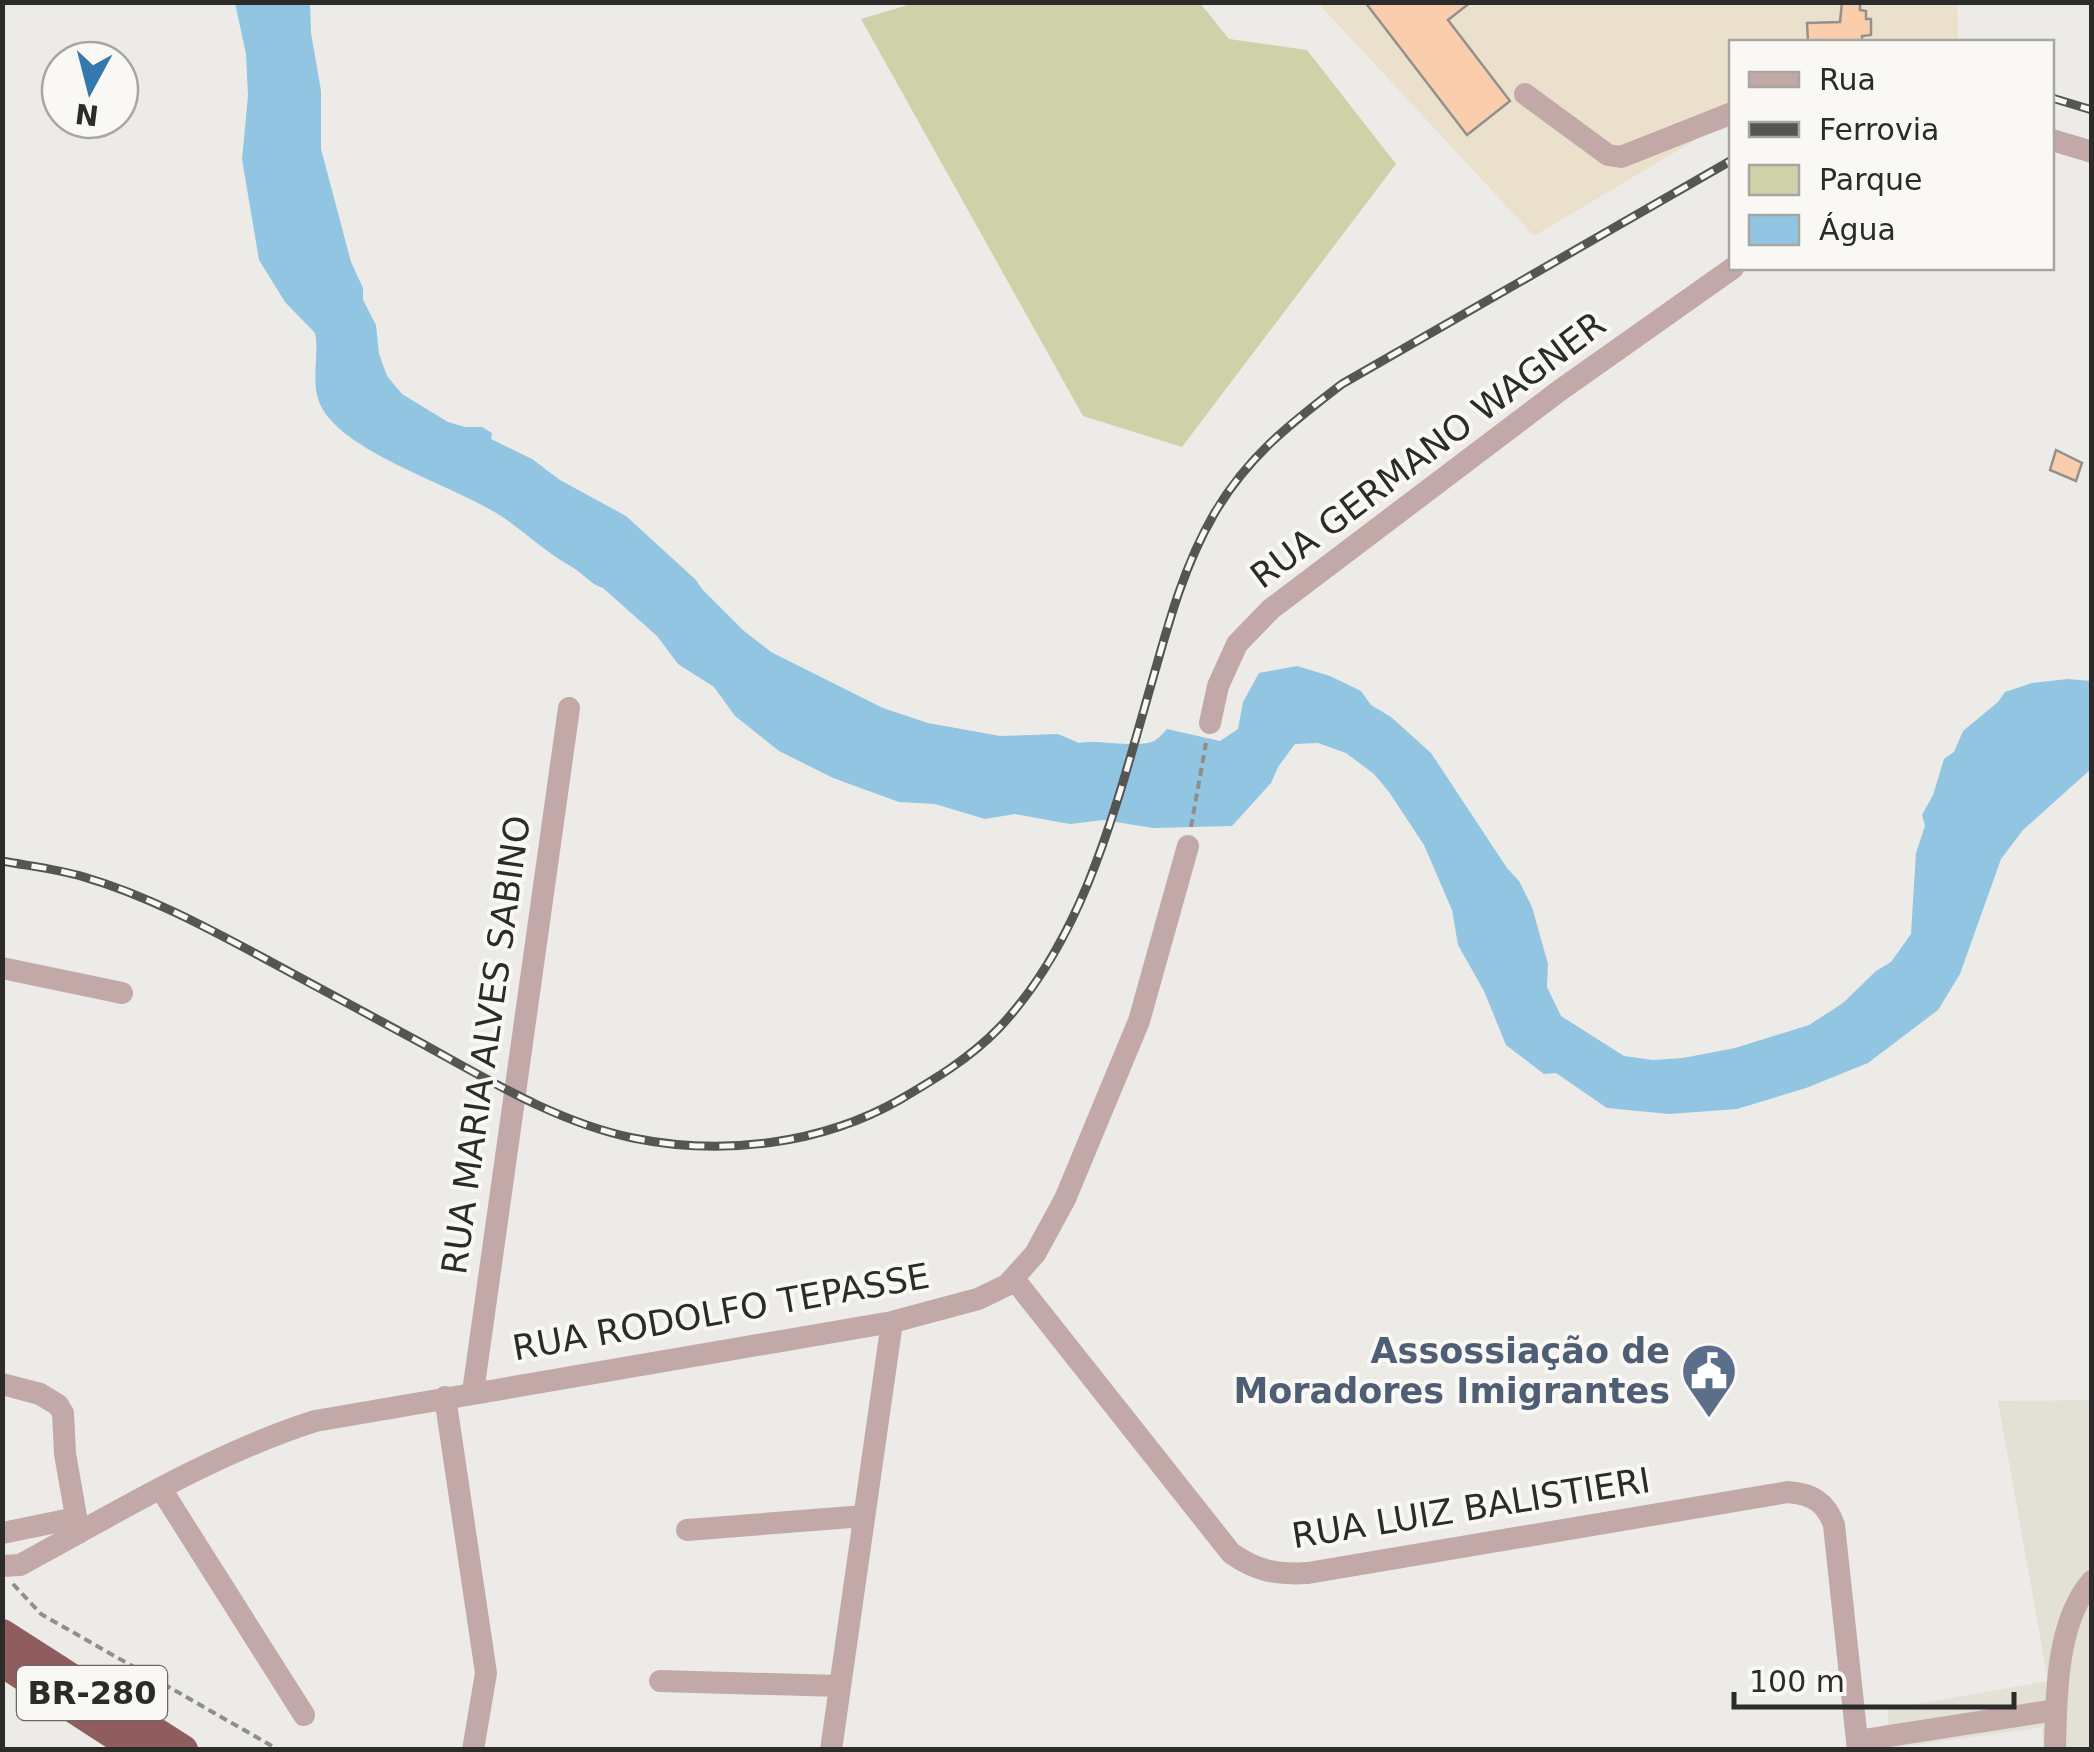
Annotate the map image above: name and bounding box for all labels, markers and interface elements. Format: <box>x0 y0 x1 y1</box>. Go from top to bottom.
north arrow <box>40 40 140 140</box>
legend <box>1729 40 2054 270</box>
text: Rua <box>1819 62 1876 97</box>
text: N <box>73 97 101 132</box>
text: Ferrovia <box>1819 112 1939 147</box>
text: Parque <box>1819 162 1922 197</box>
text: Água <box>1819 212 1896 247</box>
street label: RUA GERMANO WAGNER <box>1243 304 1613 596</box>
street label: RUA MARIA ALVES SABINO <box>434 813 538 1277</box>
street label: RUA RODOLFO TEPASSE <box>509 1256 933 1368</box>
place label: Assossiação de Moradores Imigrantes <box>1233 1331 1670 1411</box>
public building icon: Assossiação de Moradores Imigrantes <box>1679 1341 1739 1420</box>
street label: RUA LUIZ BALISTIERI <box>1289 1460 1653 1556</box>
scale bar <box>1734 1647 2014 1709</box>
text: 100 m <box>1749 1664 1845 1699</box>
road number: BR-280 <box>17 1666 167 1720</box>

